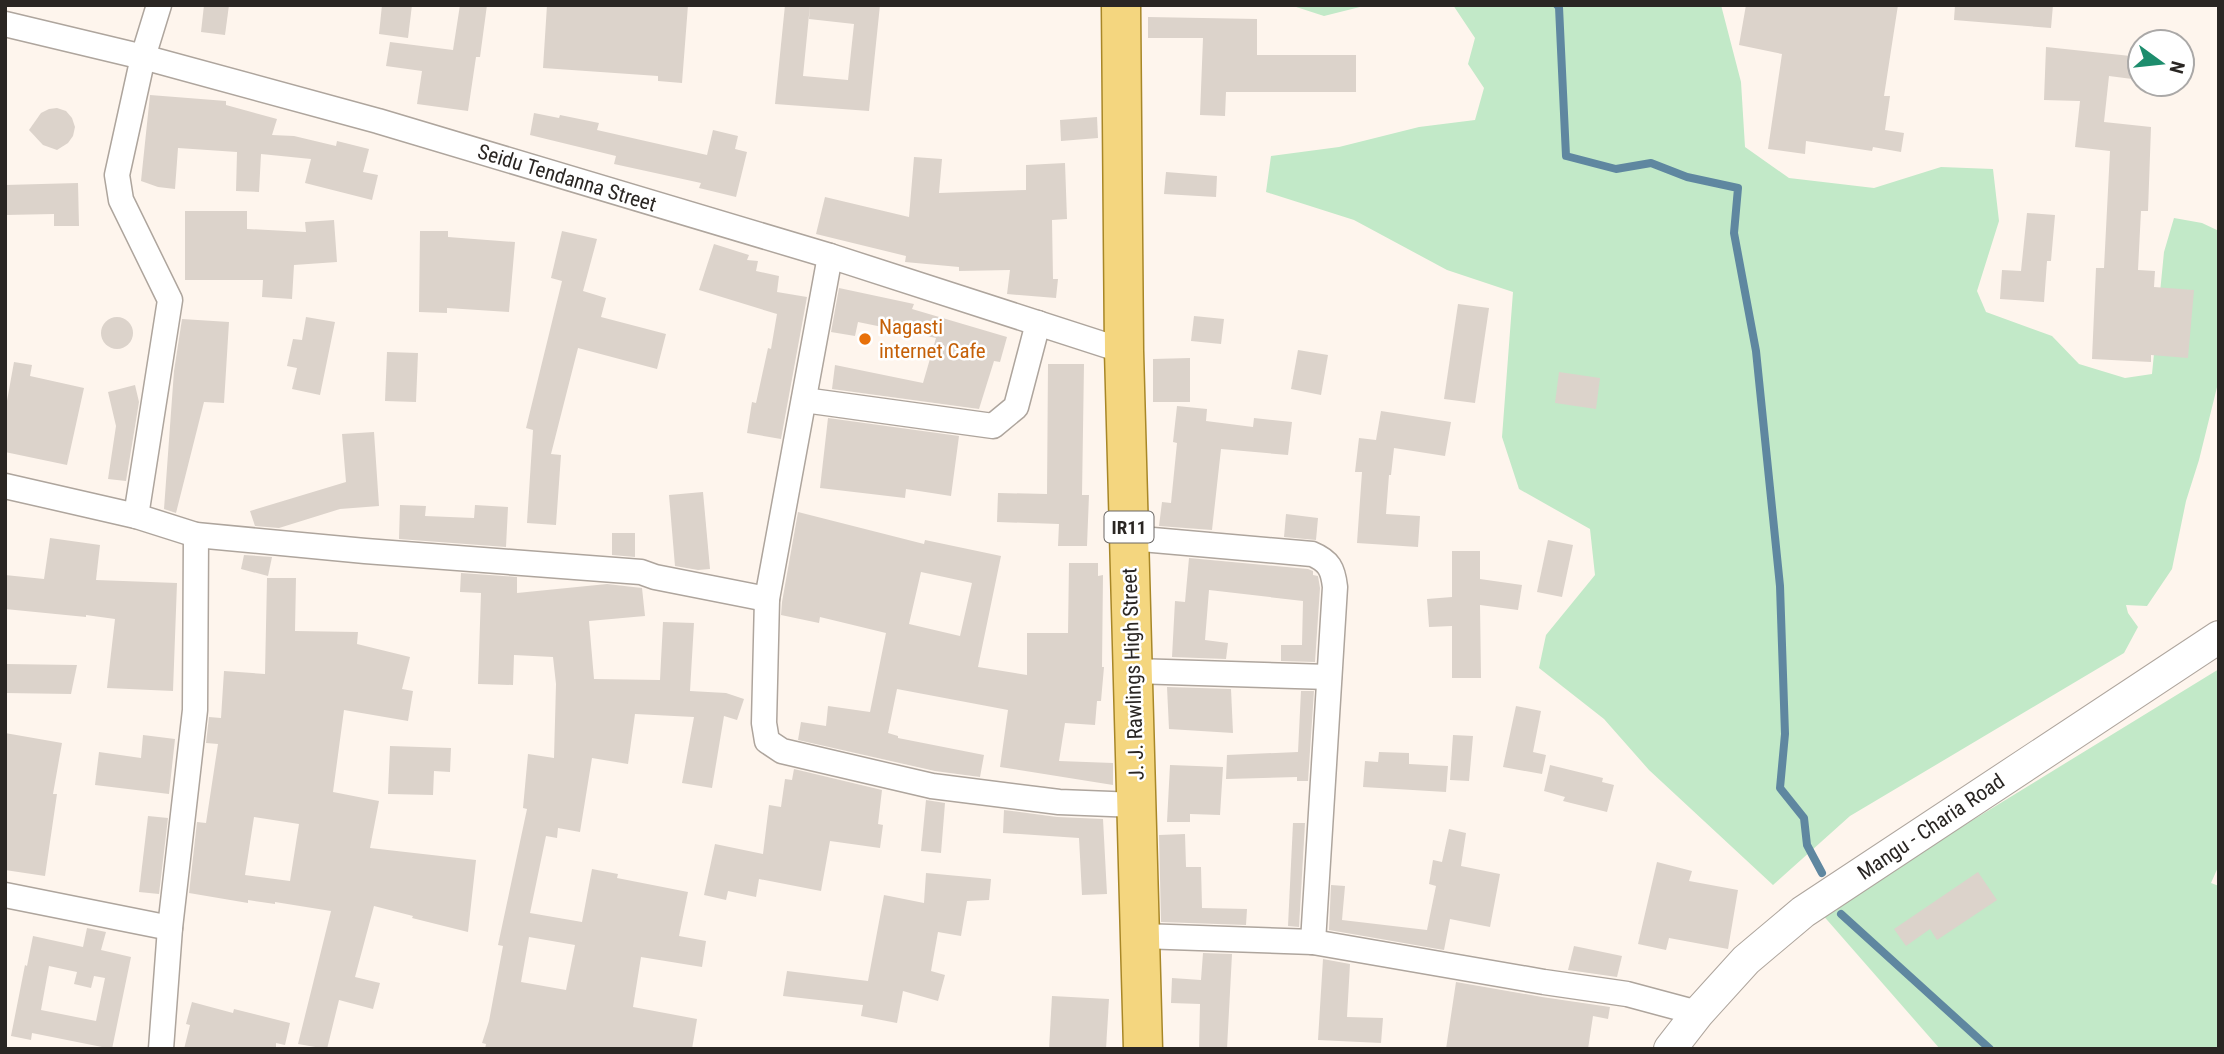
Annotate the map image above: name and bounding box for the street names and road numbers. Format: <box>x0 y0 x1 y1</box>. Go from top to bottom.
street label: Seidu Tendanna Street <box>475 139 659 217</box>
road number: IR11 <box>1104 512 1154 542</box>
street label: J. J. Rawlings High Street <box>1117 567 1149 781</box>
street label: Mangu - Charia Road <box>1853 769 2009 885</box>

